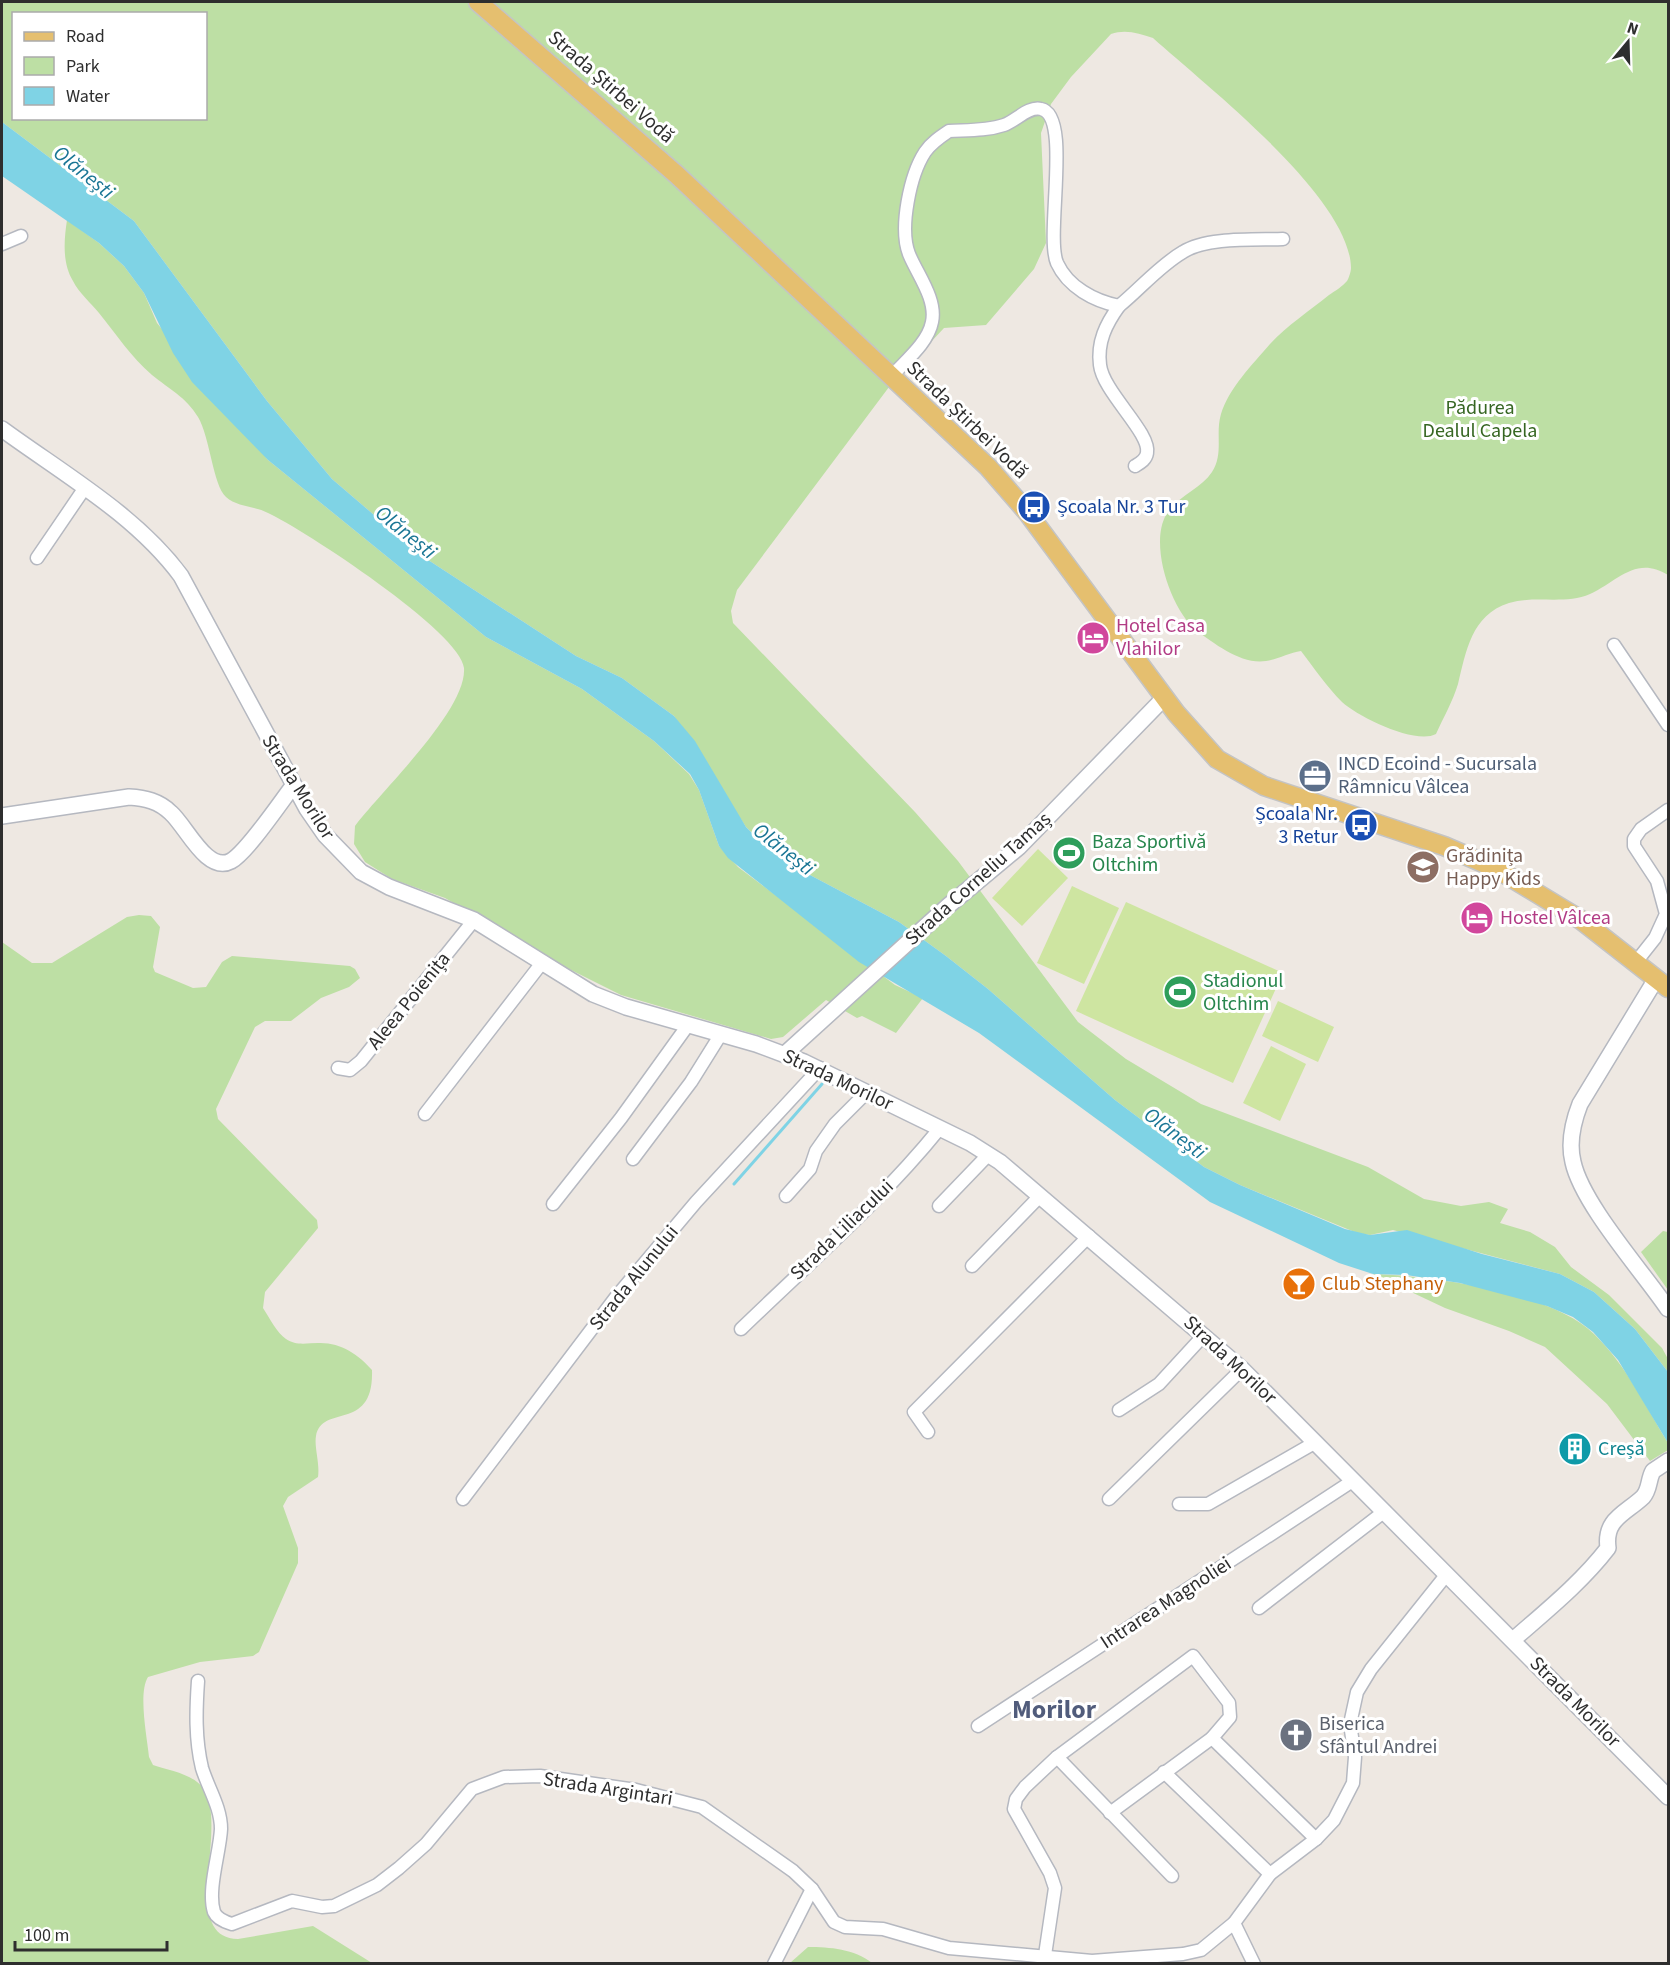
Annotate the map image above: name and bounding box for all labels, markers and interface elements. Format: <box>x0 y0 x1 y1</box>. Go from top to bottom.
legend <box>12 12 207 120</box>
north arrow <box>1598 12 1658 72</box>
text: N <box>1624 17 1641 41</box>
text: Road <box>66 24 105 49</box>
street label: Strada Știrbei Vodă <box>542 24 680 150</box>
text: Park <box>66 54 100 79</box>
text: Water <box>66 84 110 109</box>
water label: Olănești <box>47 138 122 207</box>
street label: Strada Știrbei Vodă <box>900 355 1034 485</box>
park label: Pădurea Dealul Capela <box>1423 394 1537 445</box>
bus stop icon: Școala Nr. 3 Tur <box>1016 489 1052 525</box>
place label: Școala Nr. 3 Tur <box>1057 493 1186 521</box>
water label: Olănești <box>369 498 444 567</box>
place label: Hotel Casa Vlahilor <box>1116 612 1205 663</box>
hotel icon: Hotel Casa Vlahilor <box>1075 620 1111 656</box>
street label: Strada Morilor <box>255 729 341 845</box>
place label: INCD Ecoind - Sucursala Râmnicu Vâlcea <box>1338 750 1537 801</box>
office icon: INCD Ecoind - Sucursala Râmnicu Vâlcea <box>1297 758 1333 794</box>
place label: Școala Nr. 3 Retur <box>1255 800 1338 851</box>
street label: Strada Corneliu Tamaș <box>899 806 1057 952</box>
bus stop icon: Școala Nr. 3 Retur <box>1343 807 1379 843</box>
water label: Olănești <box>747 815 822 883</box>
place label: Baza Sportivă Oltchim <box>1092 828 1206 879</box>
sports icon: Baza Sportivă Oltchim <box>1051 835 1087 871</box>
place label: Grădinița Happy Kids <box>1446 842 1541 893</box>
school or university icon: Grădinița Happy Kids <box>1405 849 1441 885</box>
hotel icon: Hostel Vâlcea <box>1459 900 1495 936</box>
place label: Hostel Vâlcea <box>1500 904 1611 932</box>
street label: Aleea Poienița <box>361 946 457 1056</box>
place label: Stadionul Oltchim <box>1203 967 1283 1018</box>
sports icon: Stadionul Oltchim <box>1162 974 1198 1010</box>
street label: Strada Morilor <box>778 1042 898 1118</box>
water label: Olănești <box>1138 1100 1213 1167</box>
street label: Strada Liliacului <box>784 1173 900 1287</box>
street label: Strada Alunului <box>583 1219 685 1337</box>
bar icon: Club Stephany <box>1281 1266 1317 1302</box>
place label: Club Stephany <box>1322 1270 1444 1298</box>
street label: Strada Morilor <box>1177 1309 1283 1411</box>
building icon: Creșă <box>1557 1431 1593 1467</box>
place label: Creșă <box>1598 1435 1645 1463</box>
street label: Intrarea Magnoliei <box>1095 1550 1237 1656</box>
street label: Strada Morilor <box>1523 1650 1627 1754</box>
district label: Morilor <box>1012 1691 1097 1728</box>
place label: Biserica Sfântul Andrei <box>1319 1710 1437 1761</box>
church icon: Biserica Sfântul Andrei <box>1278 1717 1314 1753</box>
street label: Strada Argintari <box>541 1765 675 1813</box>
scale bar <box>15 1914 166 1952</box>
text: 100 m <box>24 1923 69 1948</box>

